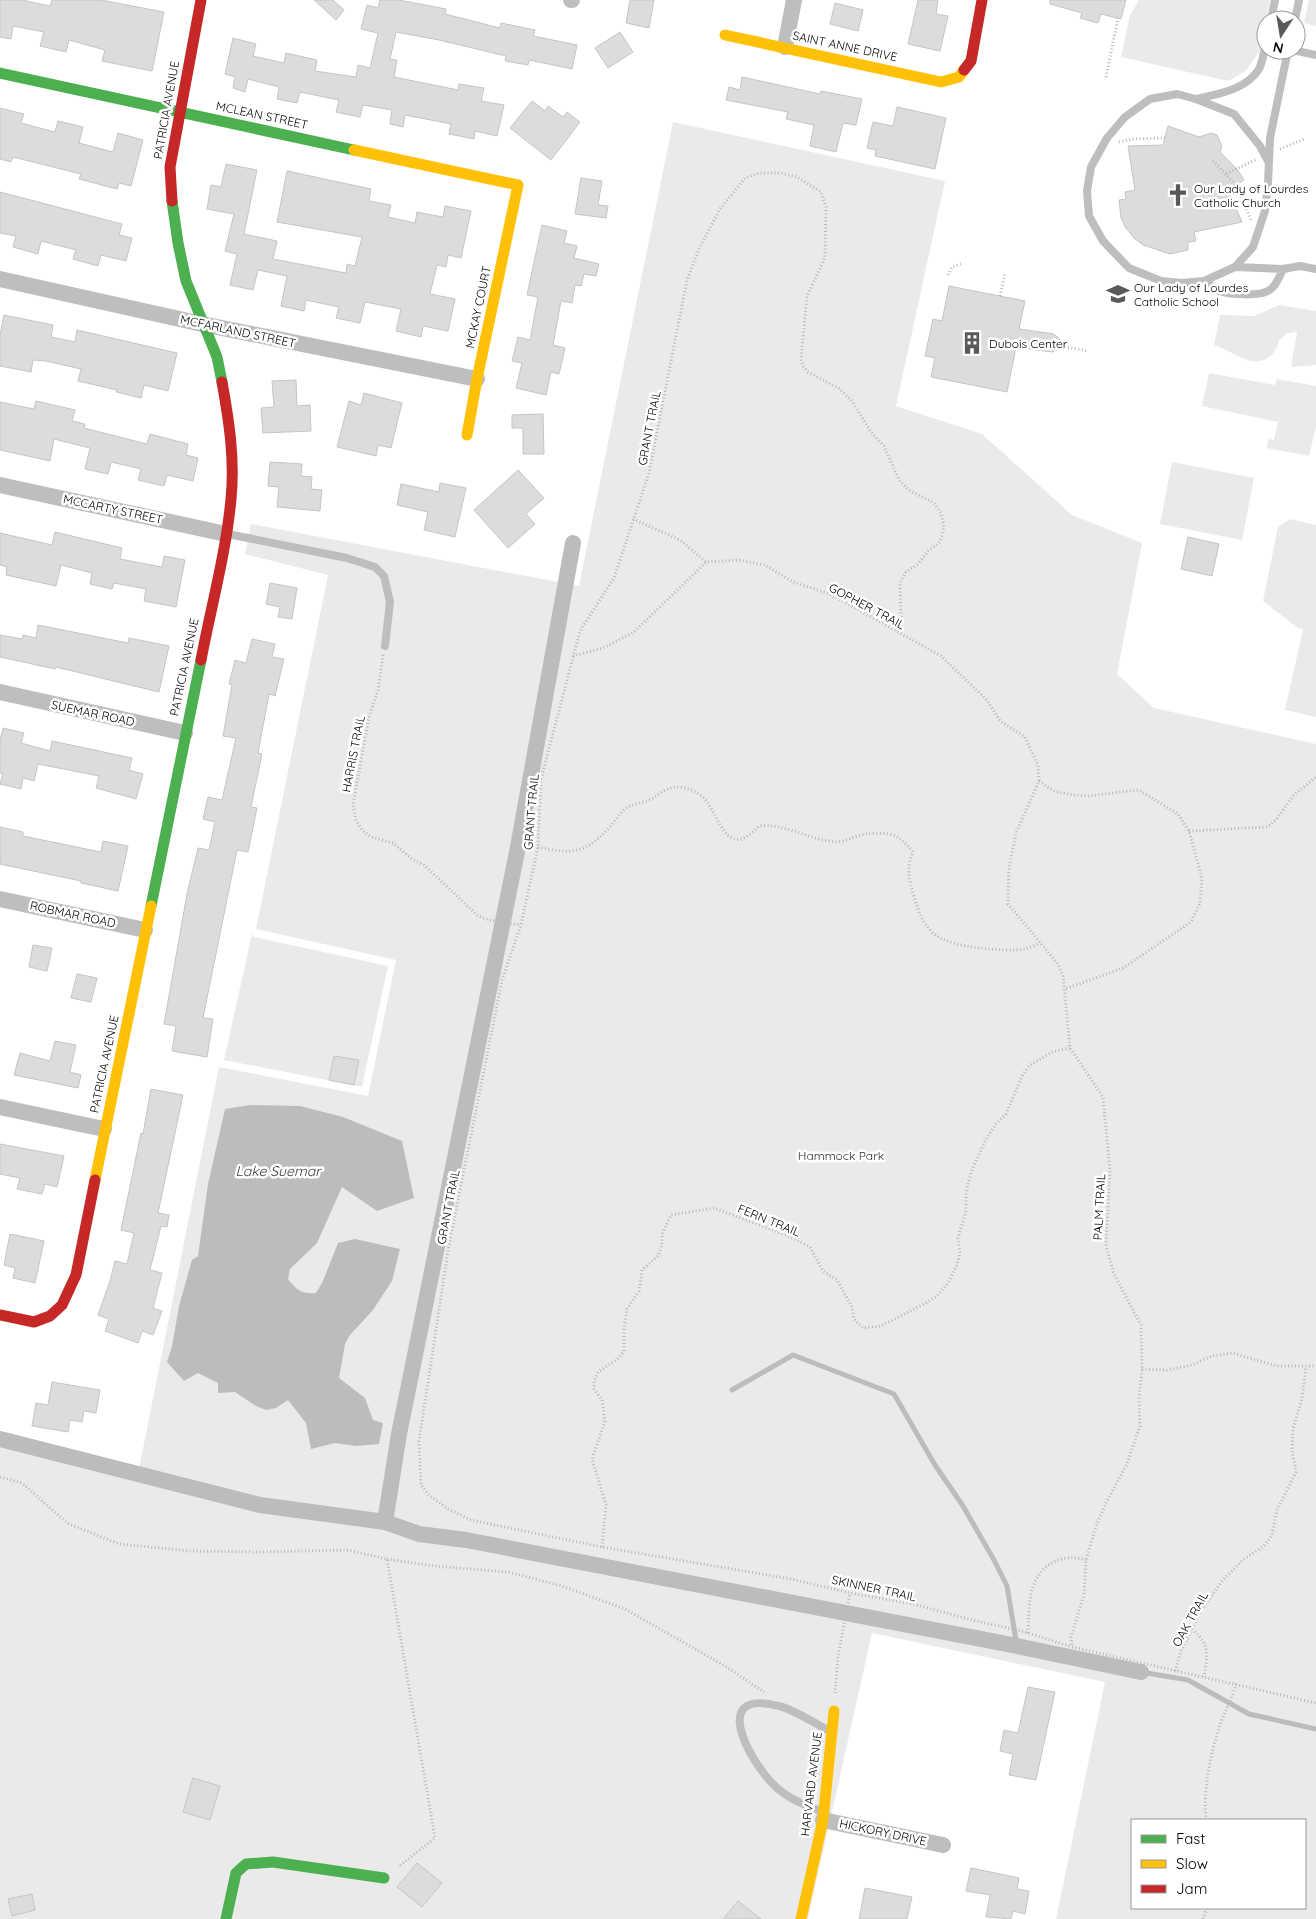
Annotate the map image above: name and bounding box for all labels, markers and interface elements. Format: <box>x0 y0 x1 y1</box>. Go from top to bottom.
north arrow <box>1256 10 1306 60</box>
street label: SAINT ANNE DRIVE <box>791 28 899 64</box>
text: N <box>1271 38 1285 58</box>
street label: PATRICIA AVENUE <box>150 59 182 160</box>
street label: MCLEAN STREET <box>215 98 309 132</box>
place label: Our Lady of Lourdes Catholic Church <box>1194 181 1309 210</box>
church icon: Our Lady of Lourdes Catholic Church <box>1165 182 1191 208</box>
street label: MCKAY COURT <box>462 264 494 350</box>
place label: Our Lady of Lourdes Catholic School <box>1134 280 1249 309</box>
school or university icon: Our Lady of Lourdes Catholic School <box>1105 281 1131 307</box>
street label: MCFARLAND STREET <box>179 311 297 351</box>
building icon: Dubois Center <box>959 330 985 356</box>
place label: Dubois Center <box>989 336 1068 351</box>
street label: GRANT TRAIL <box>634 389 664 467</box>
street label: MCCARTY STREET <box>62 491 164 527</box>
street label: GOPHER TRAIL <box>826 580 908 633</box>
street label: PATRICIA AVENUE <box>166 617 202 717</box>
street label: SUEMAR ROAD <box>50 697 136 729</box>
street label: HARRIS TRAIL <box>338 714 368 794</box>
street label: GRANT TRAIL <box>520 773 542 850</box>
street label: ROBMAR ROAD <box>29 898 118 930</box>
street label: PATRICIA AVENUE <box>86 1014 122 1114</box>
park label: Hammock Park <box>798 1148 884 1163</box>
water label: Lake Suemar <box>235 1162 322 1180</box>
street label: GRANT TRAIL <box>433 1168 463 1246</box>
street label: PALM TRAIL <box>1090 1173 1108 1241</box>
street label: FERN TRAIL <box>736 1201 803 1240</box>
street label: SKINNER TRAIL <box>830 1572 918 1604</box>
street label: OAK TRAIL <box>1169 1588 1212 1649</box>
street label: HARVARD AVENUE <box>797 1731 825 1837</box>
street label: HICKORY DRIVE <box>838 1815 928 1849</box>
legend <box>1131 1819 1306 1909</box>
text: Fast <box>1176 1829 1205 1848</box>
text: Slow <box>1176 1854 1208 1873</box>
text: Jam <box>1176 1879 1207 1898</box>

